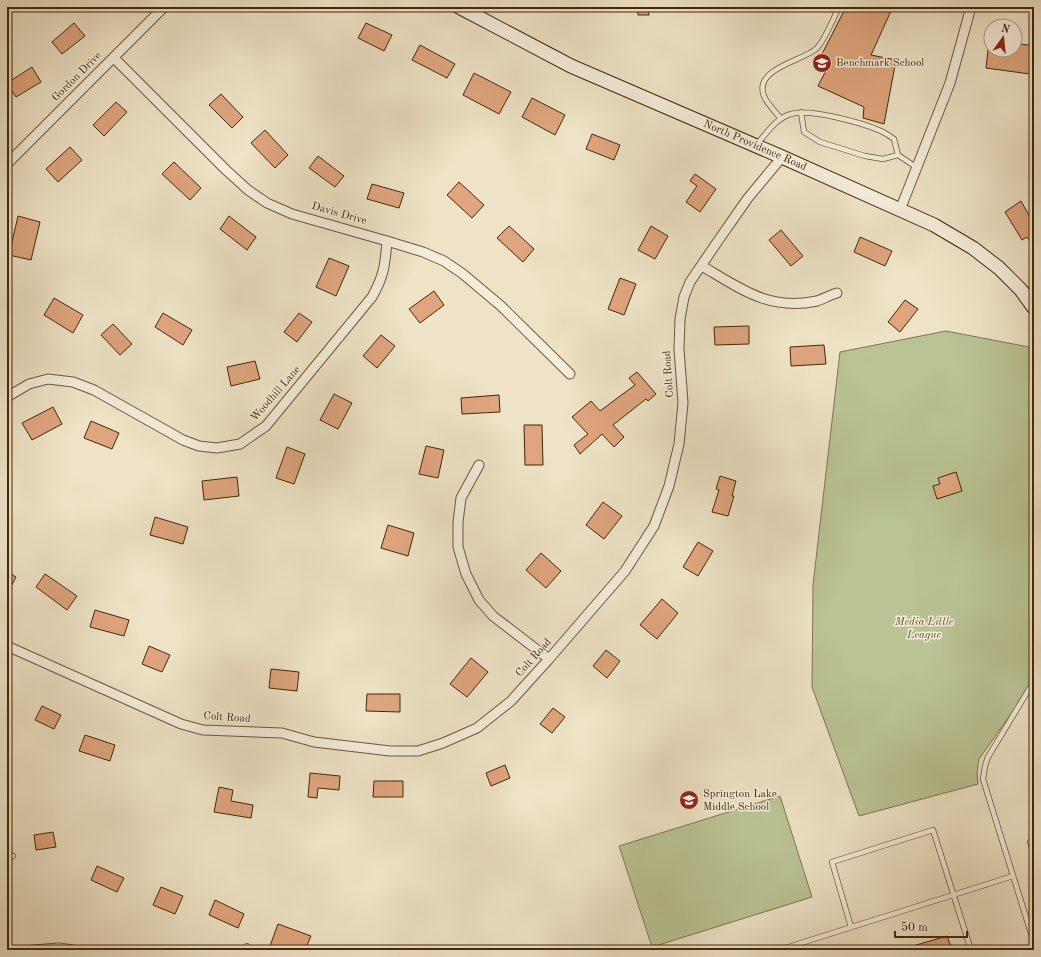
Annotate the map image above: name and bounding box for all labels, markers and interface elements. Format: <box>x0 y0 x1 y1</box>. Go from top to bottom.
north arrow <box>983 18 1023 58</box>
text: N <box>1000 23 1011 36</box>
street label: Gordon Drive <box>50 50 104 104</box>
school or university icon: Benchmark School <box>811 52 833 74</box>
place label: Benchmark School <box>836 58 924 69</box>
street label: North Providence Road <box>702 118 809 173</box>
street label: Davis Drive <box>310 201 368 227</box>
street label: Colt Road <box>662 350 676 398</box>
street label: Woodhill Lane <box>249 364 303 424</box>
park label: Media Little League <box>894 617 954 641</box>
street label: Colt Road <box>514 637 554 679</box>
street label: Colt Road <box>203 711 251 725</box>
school or university icon: Springton Lake Middle School <box>678 789 700 811</box>
place label: Springton Lake Middle School <box>703 789 777 813</box>
scale bar <box>895 913 967 939</box>
text: 50 m <box>901 921 928 934</box>

